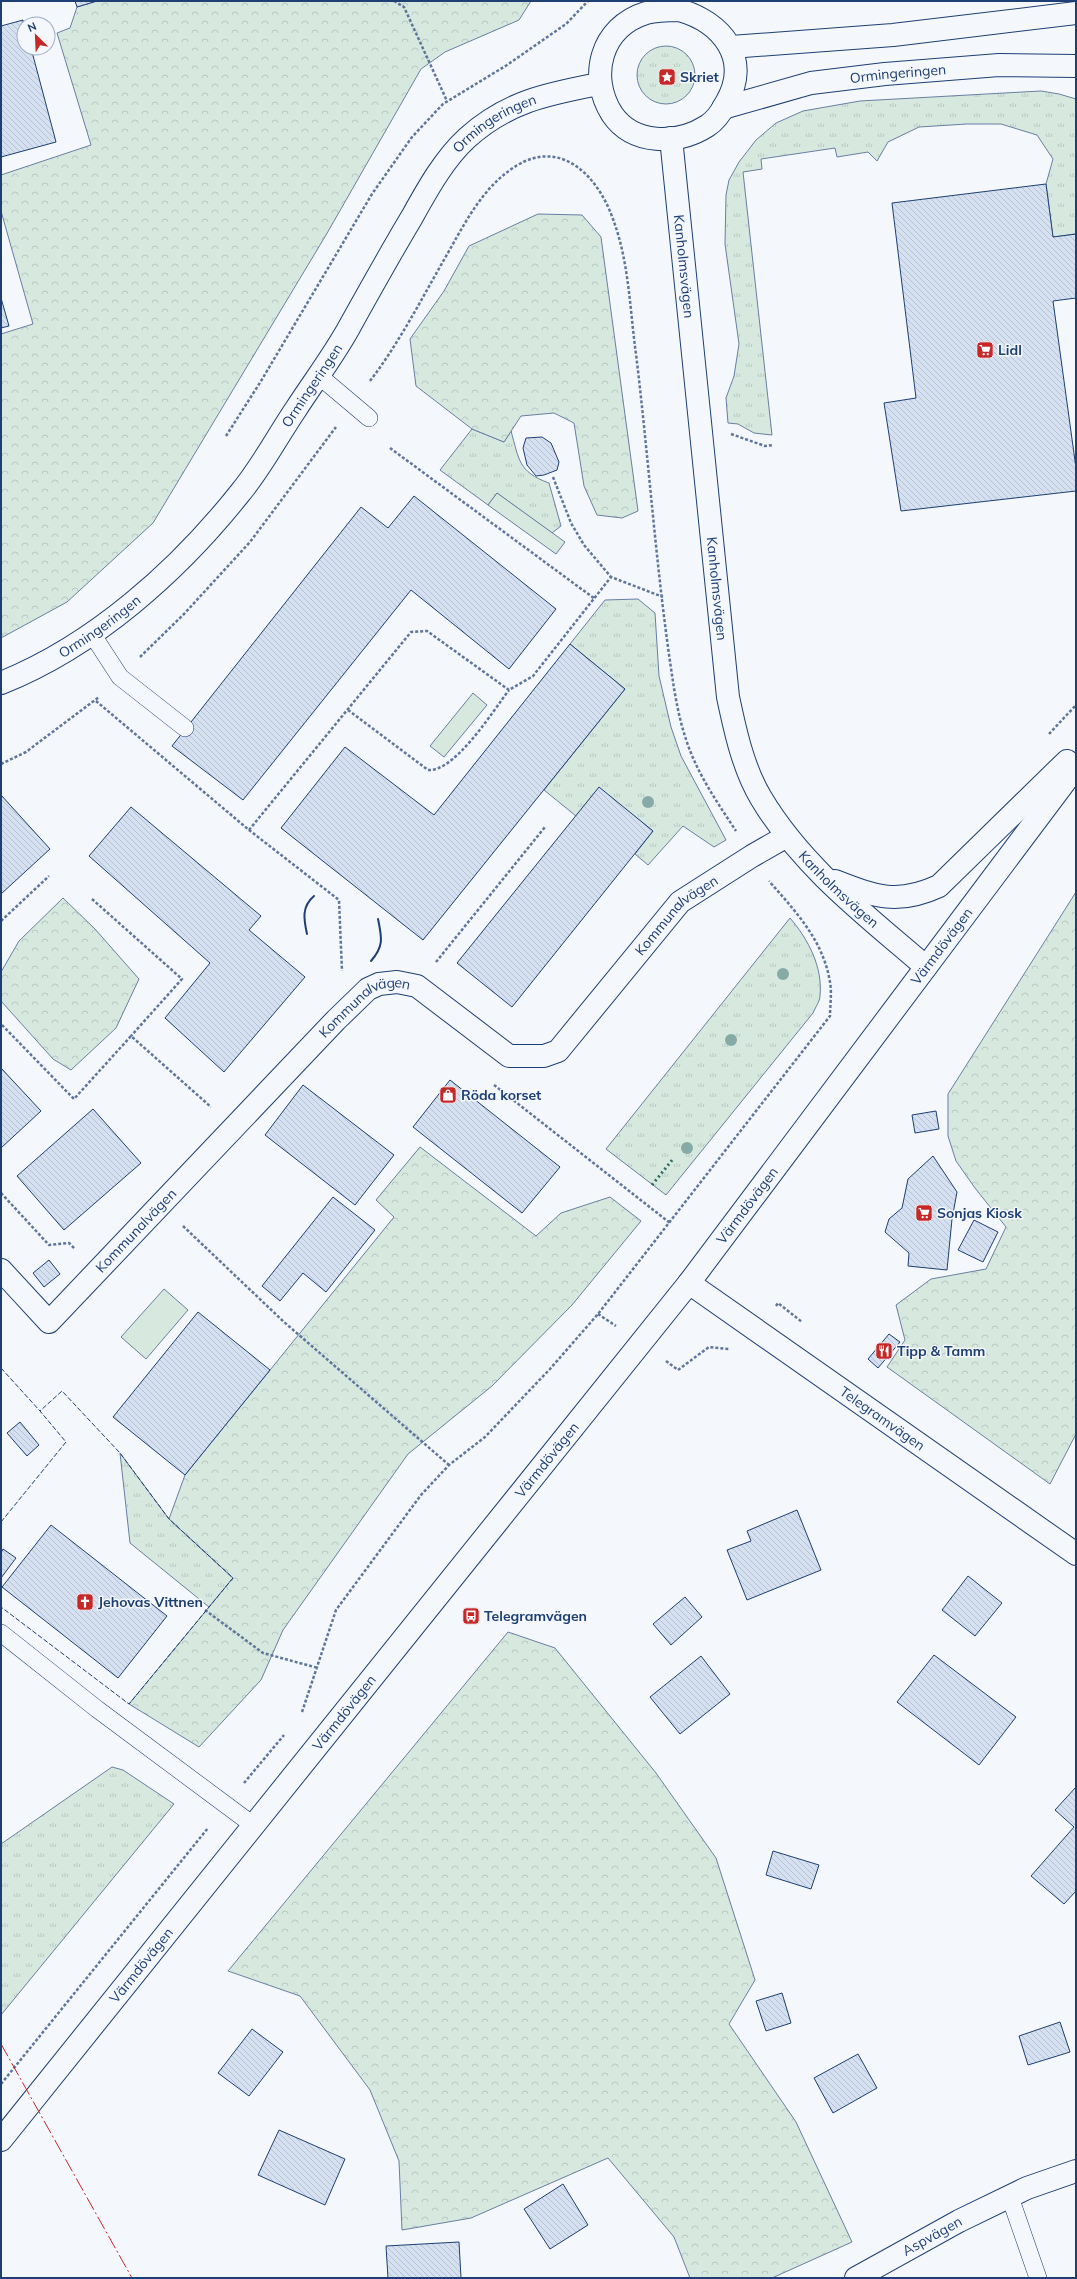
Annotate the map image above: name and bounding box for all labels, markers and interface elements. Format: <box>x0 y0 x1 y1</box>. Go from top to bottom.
north arrow <box>16 16 56 56</box>
text: N <box>25 19 39 35</box>
street label: Ormingeringen <box>849 60 947 87</box>
place icon: Skriet <box>657 67 677 87</box>
place label: Skriet <box>680 68 720 86</box>
street label: Ormingeringen <box>448 90 539 156</box>
street label: Kanholmsvägen <box>670 214 698 319</box>
street label: Ormingeringen <box>278 340 346 431</box>
supermarket icon: Lidl <box>975 340 995 360</box>
place label: Lidl <box>998 341 1022 359</box>
street label: Kanholmsvägen <box>703 536 731 641</box>
street label: Ormingeringen <box>55 591 144 662</box>
street label: Kanholmsvägen <box>795 847 883 932</box>
street label: Kommunalvägen <box>631 871 721 959</box>
street label: Värmdövägen <box>907 904 976 988</box>
street label: Kommunalvägen <box>315 973 412 1042</box>
shop icon: Röda korset <box>438 1085 458 1105</box>
place label: Röda korset <box>461 1086 542 1104</box>
street label: Värmdövägen <box>712 1163 782 1248</box>
street label: Kommunalvägen <box>92 1185 180 1276</box>
supermarket icon: Sonjas Kiosk <box>914 1203 934 1223</box>
place label: Sonjas Kiosk <box>937 1204 1022 1222</box>
restaurant icon: Tipp & Tamm <box>874 1341 894 1361</box>
place label: Tipp & Tamm <box>897 1342 985 1360</box>
street label: Telegramvägen <box>836 1382 929 1454</box>
street label: Värmdövägen <box>511 1418 583 1502</box>
church icon: Jehovas Vittnen <box>75 1592 95 1612</box>
place label: Jehovas Vittnen <box>98 1593 203 1611</box>
bus stop icon: Telegramvägen <box>461 1606 481 1626</box>
place label: Telegramvägen <box>484 1607 587 1625</box>
street label: Värmdövägen <box>308 1671 380 1754</box>
street label: Värmdövägen <box>105 1924 177 2007</box>
street label: Aspvägen <box>899 2212 965 2260</box>

